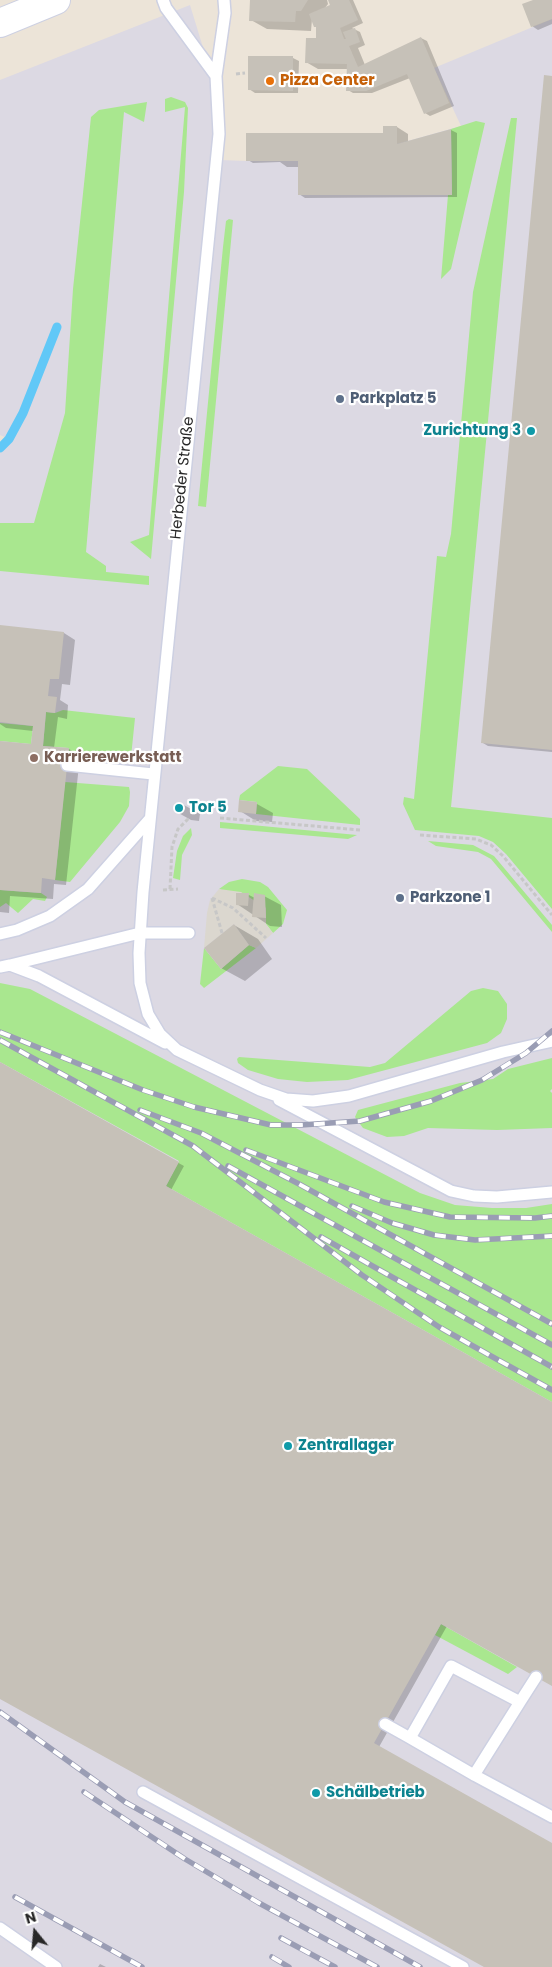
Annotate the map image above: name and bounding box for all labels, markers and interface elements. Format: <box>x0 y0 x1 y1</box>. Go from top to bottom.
place label: Pizza Center <box>280 72 375 90</box>
marker: Pizza Center <box>264 75 276 87</box>
place label: Parkplatz 5 <box>350 390 436 408</box>
marker: Parkplatz 5 <box>334 393 346 405</box>
street label: Herbeder Straße <box>168 416 198 540</box>
place label: Zurichtung 3 <box>423 422 521 440</box>
marker: Zurichtung 3 <box>525 425 537 437</box>
place label: Karrierewerkstatt <box>44 749 182 767</box>
marker: Karrierewerkstatt <box>28 752 40 764</box>
place label: Tor 5 <box>189 799 227 817</box>
marker: Tor 5 <box>173 802 185 814</box>
place label: Parkzone 1 <box>410 889 490 907</box>
marker: Parkzone 1 <box>394 892 406 904</box>
place label: Zentrallager <box>298 1437 394 1455</box>
marker: Zentrallager <box>282 1440 294 1452</box>
place label: Schälbetrieb <box>326 1784 425 1802</box>
marker: Schälbetrieb <box>310 1787 322 1799</box>
north arrow <box>10 1907 60 1957</box>
text: N <box>23 1907 39 1929</box>

